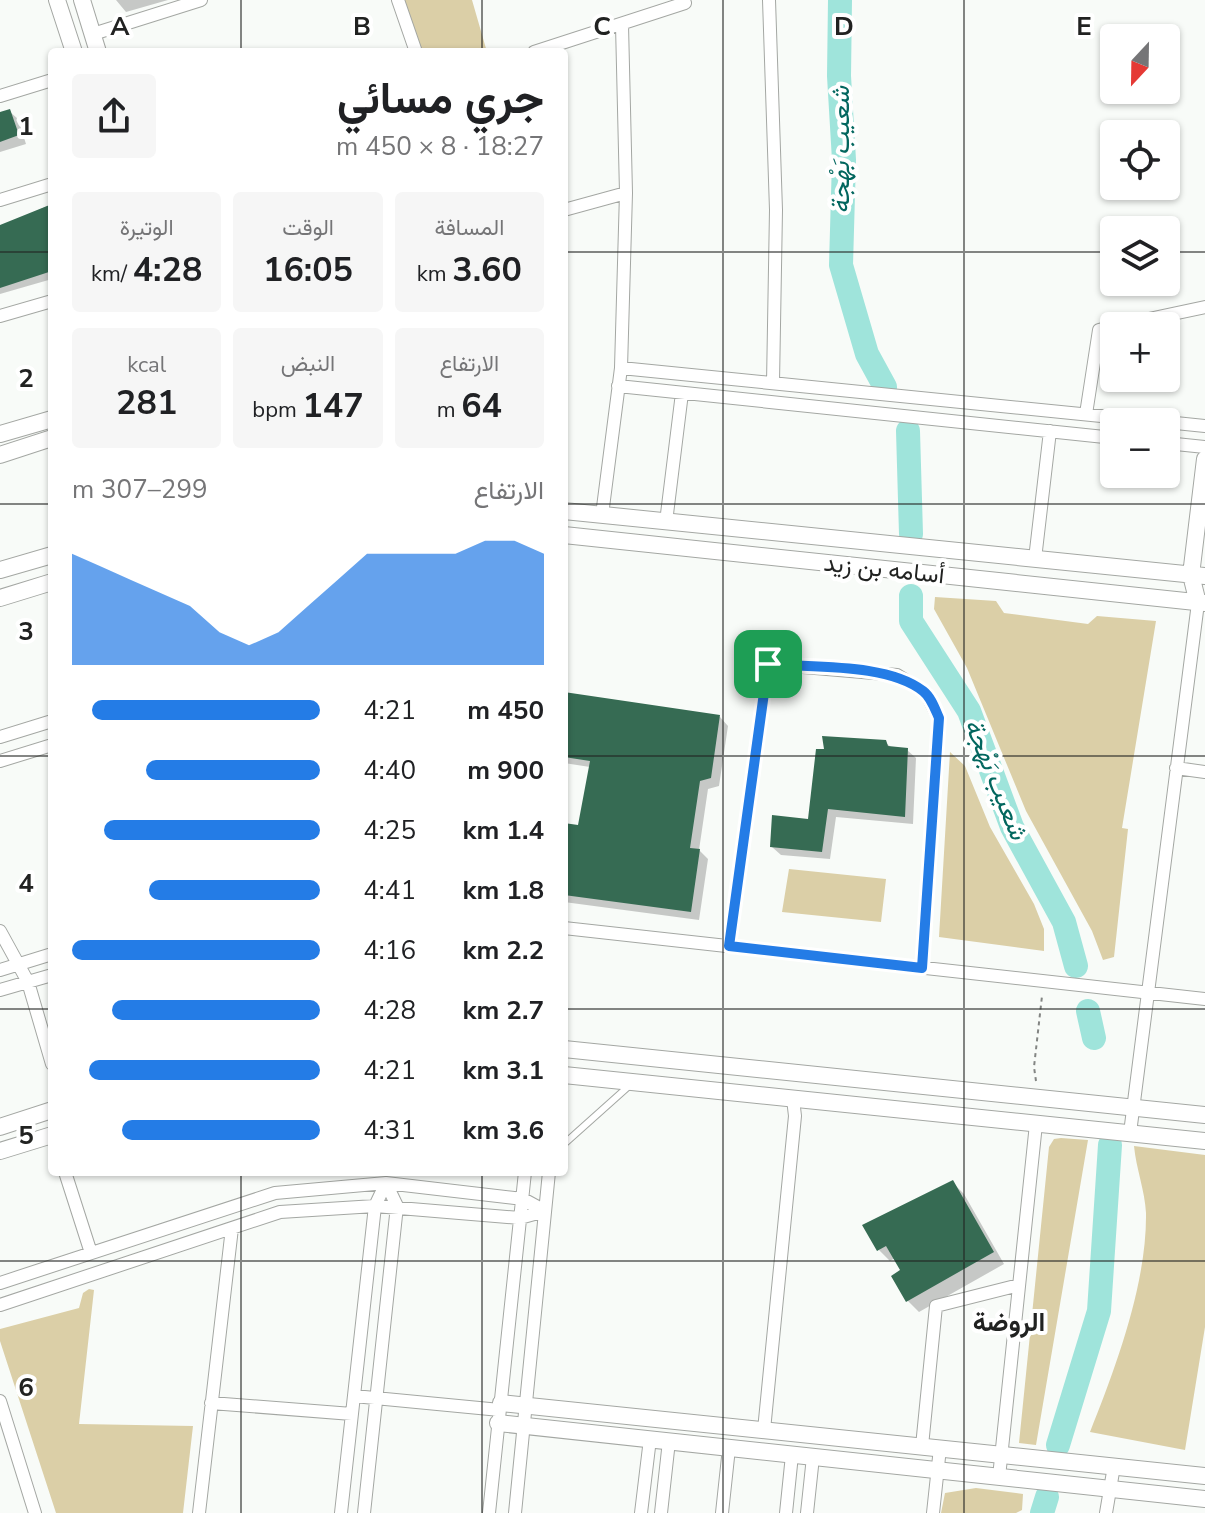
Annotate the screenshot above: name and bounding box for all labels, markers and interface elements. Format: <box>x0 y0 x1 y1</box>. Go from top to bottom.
text: A <box>110 9 130 44</box>
text: B <box>353 9 371 44</box>
text: C <box>593 9 611 44</box>
text: D <box>834 9 854 44</box>
text: E <box>1076 9 1092 44</box>
north arrow <box>1100 24 1180 104</box>
map controls <box>1100 24 1180 488</box>
text: جري مسائي <box>337 69 544 129</box>
button: share <box>72 74 156 158</box>
water label: شعيب بَهْجة <box>823 85 858 214</box>
text: 1 <box>18 109 34 144</box>
button: locate <box>1100 120 1180 200</box>
text: 18:27 · 8 × 450 m <box>336 129 544 164</box>
text: الوتيرة <box>120 213 174 243</box>
text: الوقت <box>282 213 334 243</box>
text: المسافة <box>434 213 504 243</box>
button: layers <box>1100 216 1180 296</box>
text: 4:28 <box>133 247 202 293</box>
text: 16:05 <box>263 247 353 293</box>
text: 3.60 <box>452 247 522 293</box>
text: /km <box>91 259 133 289</box>
text: km <box>417 259 452 289</box>
button: + <box>1100 312 1180 392</box>
text: النبض <box>281 349 335 379</box>
text: الارتفاع <box>439 349 499 379</box>
text: kcal <box>127 350 166 380</box>
text: 2 <box>18 361 34 396</box>
text: 281 <box>116 380 177 426</box>
text: 147 <box>302 383 364 429</box>
text: 64 <box>461 383 502 429</box>
text: bpm <box>252 395 302 425</box>
text: m <box>437 395 461 425</box>
button: − <box>1100 408 1180 488</box>
text: 299–307 m <box>72 472 208 507</box>
text: الارتفاع <box>473 473 544 508</box>
street label: أسامه بن زيد <box>822 547 946 591</box>
text: 3 <box>18 614 34 649</box>
pin <box>734 630 802 698</box>
icon: arrive <box>746 642 790 686</box>
text: 4:21 <box>363 693 416 728</box>
text: 450 m <box>467 693 544 728</box>
water label: شعيب بَهْجة <box>956 713 1037 846</box>
text: 4:40 <box>363 753 416 788</box>
text: 900 m <box>467 753 544 788</box>
text: 4:25 <box>363 813 416 848</box>
text: 1.4 km <box>463 813 544 848</box>
text: 4 <box>18 866 34 901</box>
text: 4:41 <box>363 873 416 908</box>
text: 1.8 km <box>463 873 544 908</box>
text: 4:16 <box>363 933 416 968</box>
text: 2.2 km <box>463 933 544 968</box>
text: 4:28 <box>363 993 416 1028</box>
text: 2.7 km <box>463 993 544 1028</box>
text: 4:21 <box>363 1053 416 1088</box>
text: 3.1 km <box>463 1053 544 1088</box>
text: 4:31 <box>363 1113 416 1148</box>
text: 3.6 km <box>463 1113 544 1148</box>
text: 5 <box>18 1118 34 1153</box>
district label: الروضة <box>973 1305 1045 1340</box>
text: 6 <box>18 1370 34 1405</box>

